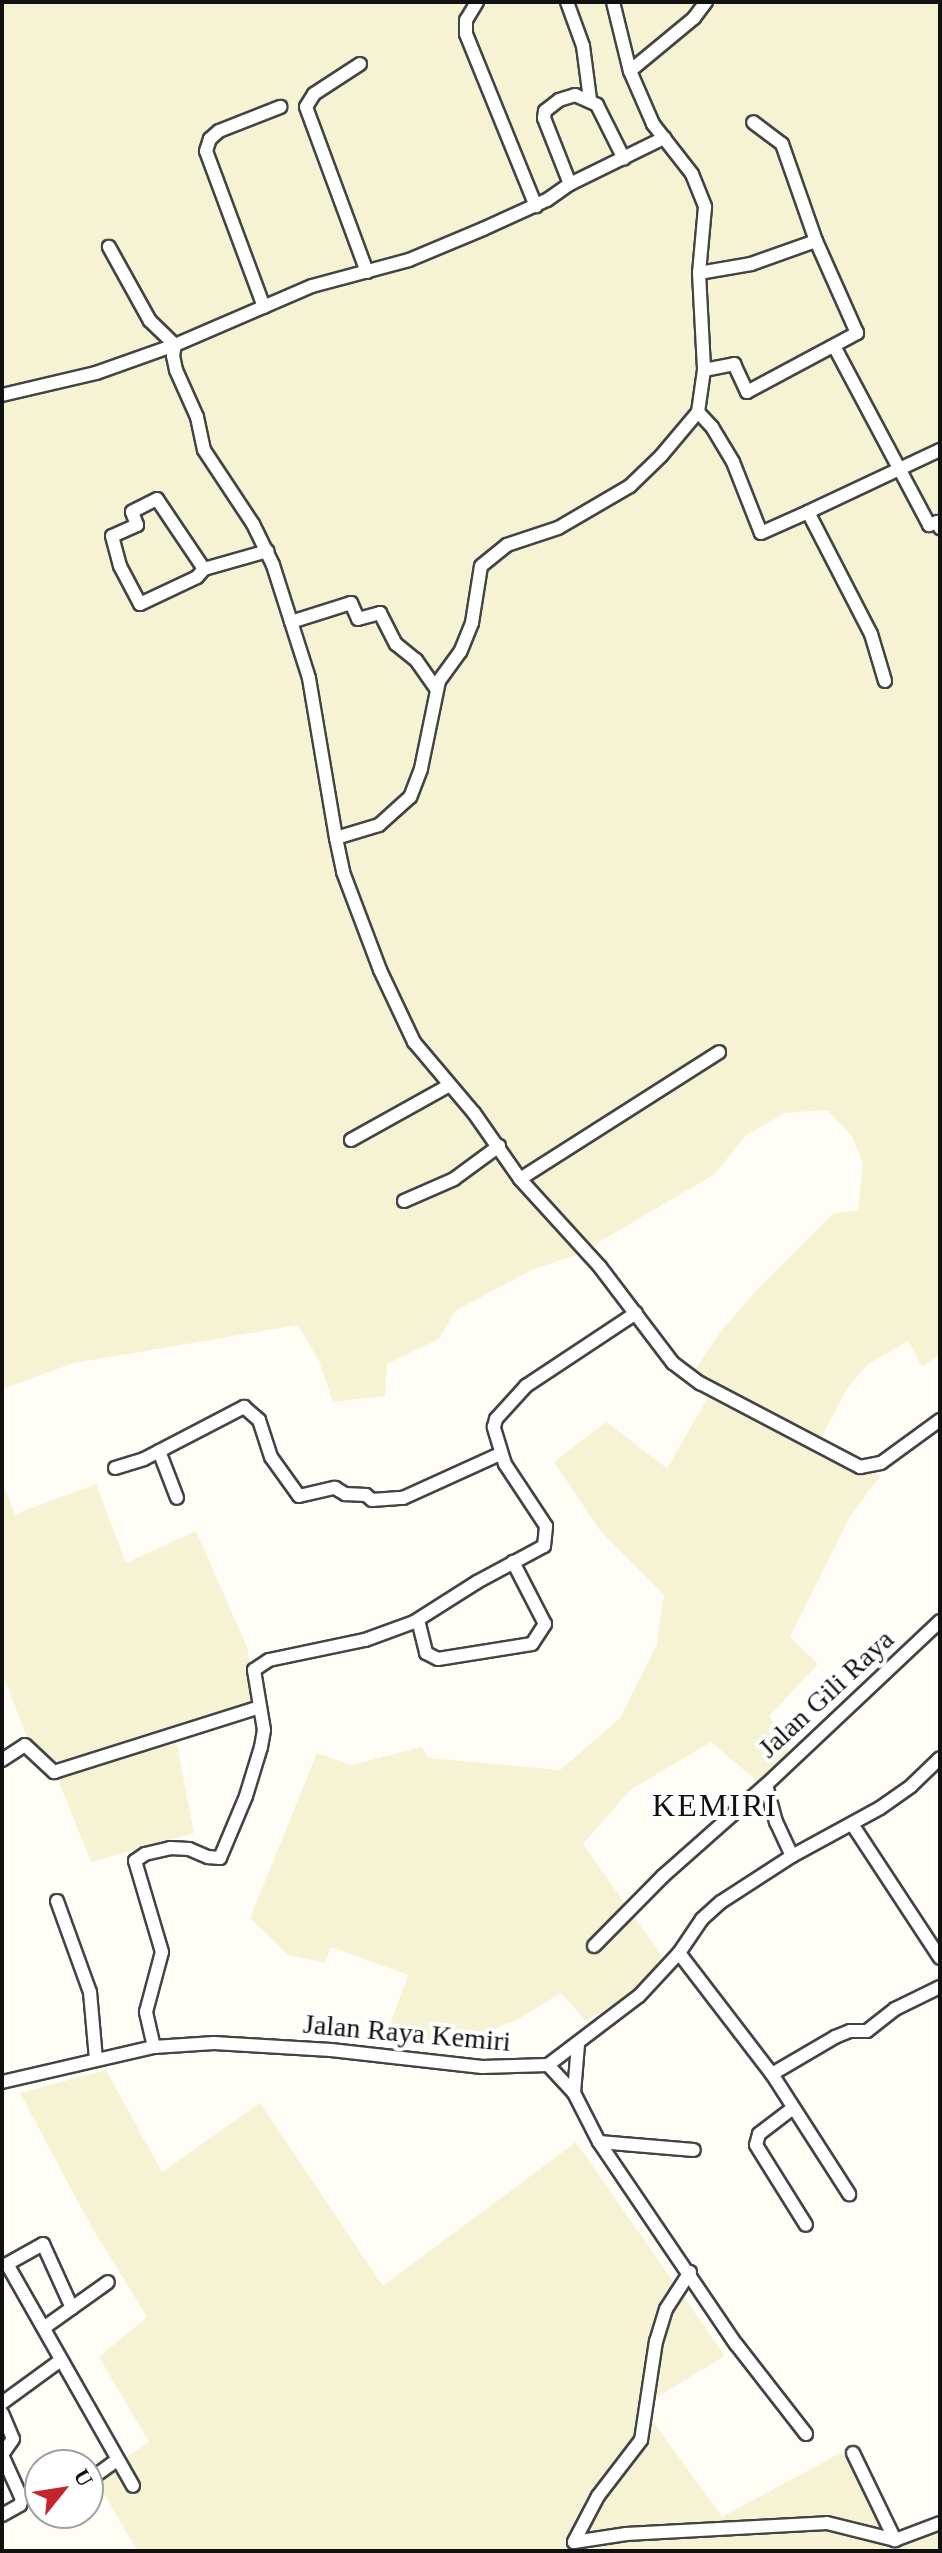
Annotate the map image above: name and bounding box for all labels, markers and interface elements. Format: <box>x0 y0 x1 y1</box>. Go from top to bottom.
street label: Jalan Gili Raya <box>751 1623 901 1765</box>
district label: KEMIRI <box>652 1786 778 1824</box>
street label: Jalan Raya Kemiri <box>302 2007 512 2059</box>
north arrow <box>24 2449 104 2529</box>
text: U <box>69 2465 98 2491</box>

